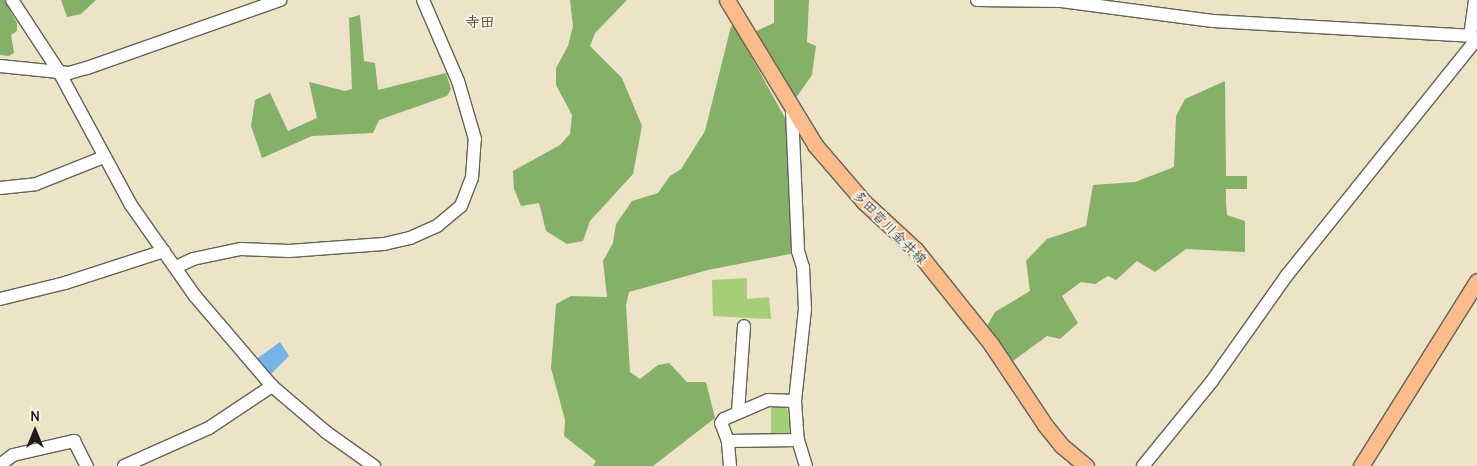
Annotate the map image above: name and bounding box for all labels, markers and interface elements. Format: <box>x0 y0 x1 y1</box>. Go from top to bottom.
district label: 寺田 <box>465 13 495 31</box>
street label: 多田皆川金井線 <box>849 186 931 268</box>
north arrow <box>10 406 60 456</box>
text: N <box>30 407 40 425</box>

